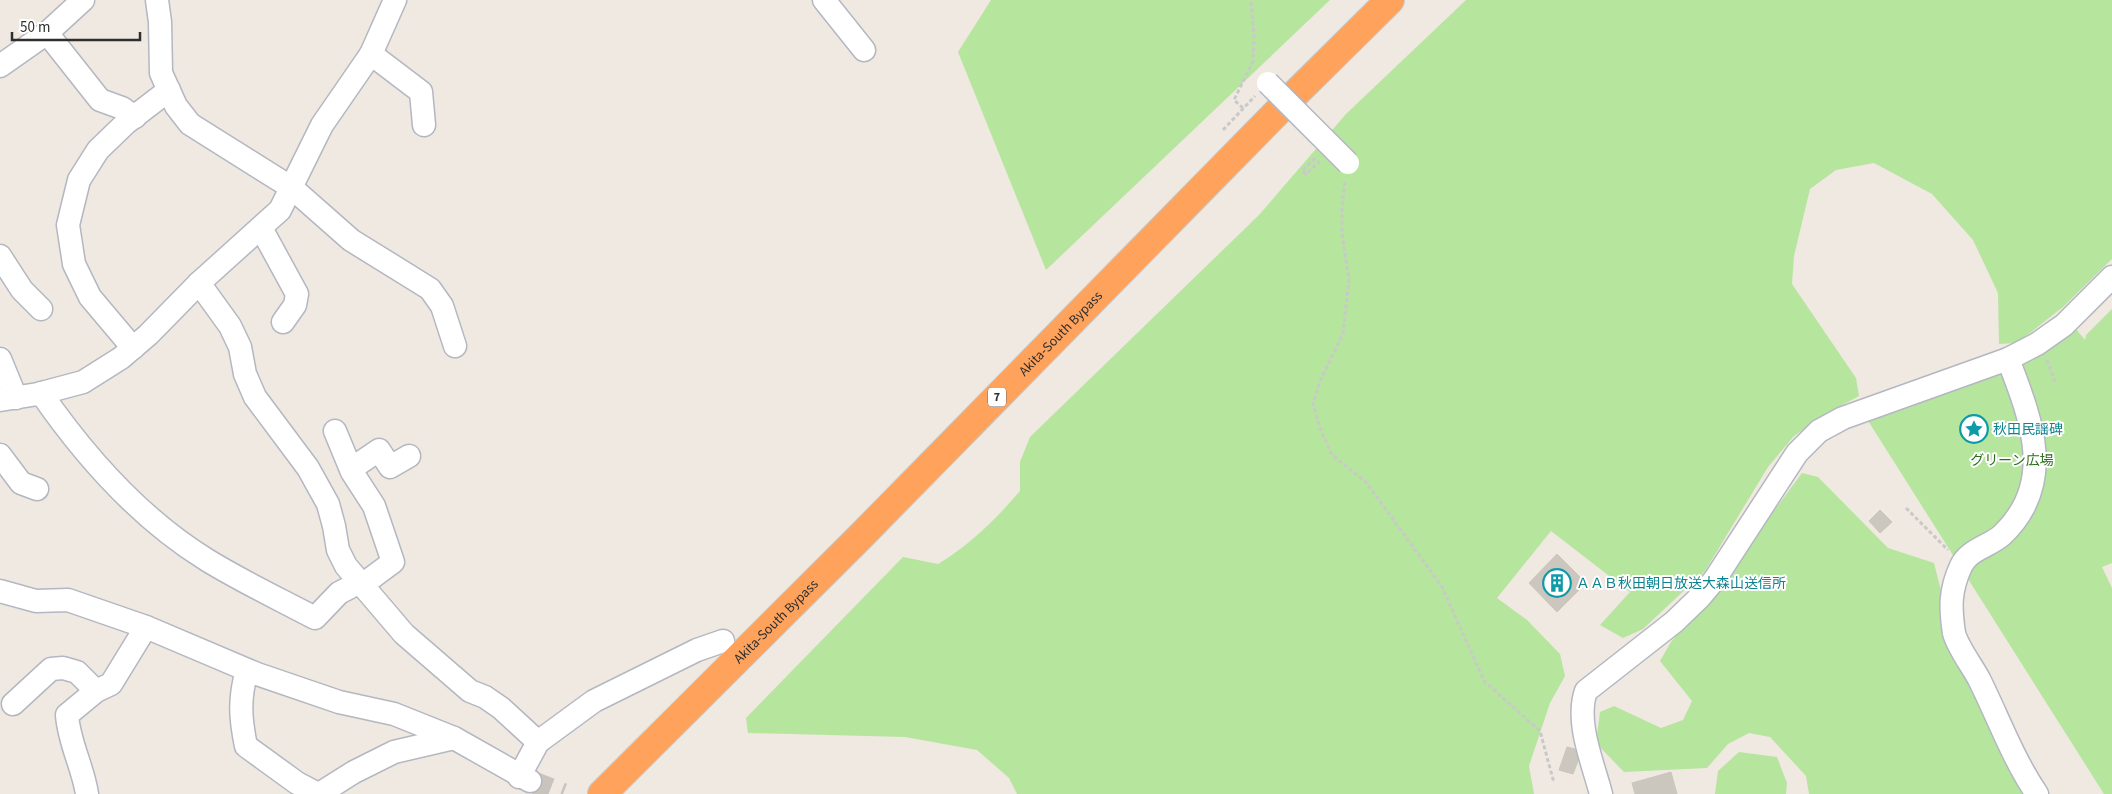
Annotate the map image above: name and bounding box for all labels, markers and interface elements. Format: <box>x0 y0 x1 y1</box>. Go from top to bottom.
scale bar <box>12 10 140 42</box>
text: 50 m <box>20 17 50 38</box>
street label: Akita-South Bypass <box>1014 286 1108 381</box>
road number: 7 <box>988 388 1006 407</box>
place icon: 秋田民謡碑 <box>1959 414 1989 444</box>
place label: 秋田民謡碑 <box>1993 420 2063 440</box>
park label: グリーン広場 <box>1970 451 2054 471</box>
building icon: ＡＡＢ秋田朝日放送大森山送信所 <box>1542 568 1572 598</box>
place label: ＡＡＢ秋田朝日放送大森山送信所 <box>1576 574 1786 594</box>
street label: Akita-South Bypass <box>729 575 823 669</box>

